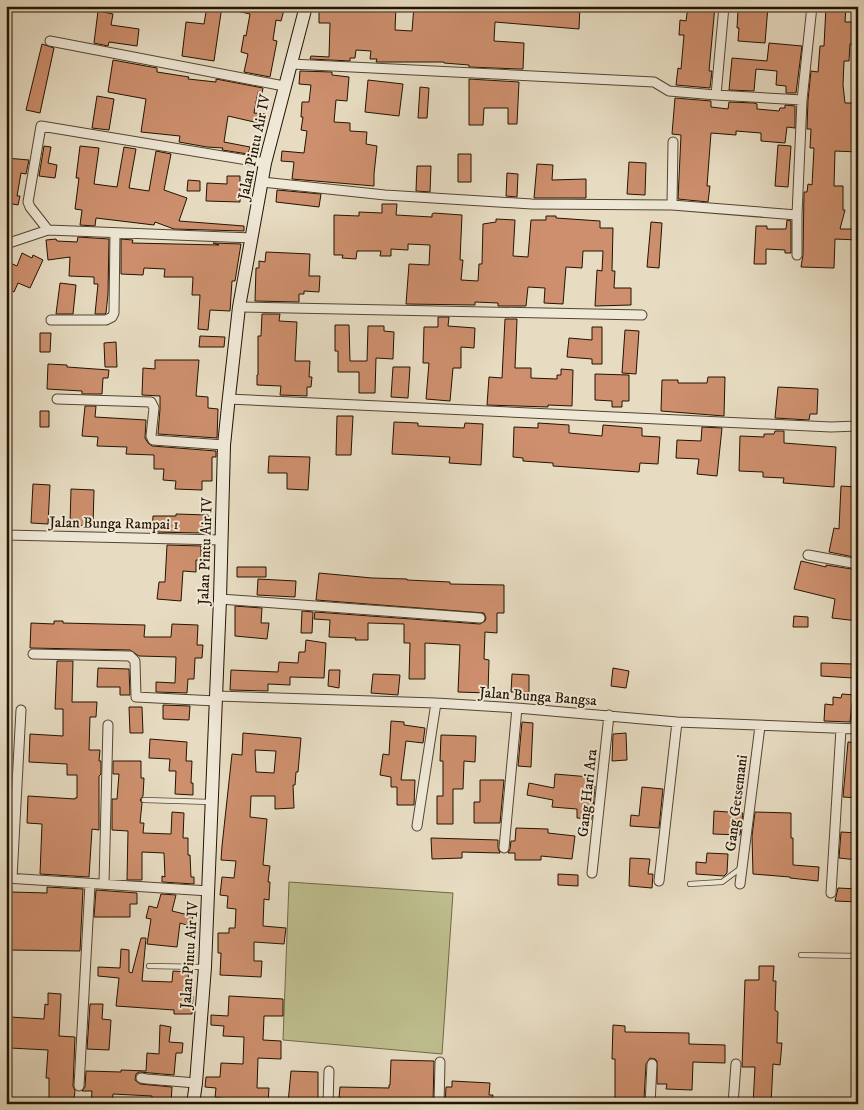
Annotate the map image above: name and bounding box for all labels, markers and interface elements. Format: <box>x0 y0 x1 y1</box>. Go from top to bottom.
street label: Jalan Pintu Air IV <box>234 92 275 204</box>
street label: Jalan Pintu Air IV <box>194 496 217 607</box>
street label: Jalan Bunga Rampai 1 <box>47 513 179 534</box>
street label: Jalan Bunga Bangsa <box>477 683 598 710</box>
street label: Gang Hari Ara <box>573 748 602 838</box>
street label: Gang Getsemani <box>721 753 752 853</box>
street label: Jalan Pintu Air IV <box>176 900 203 1011</box>

